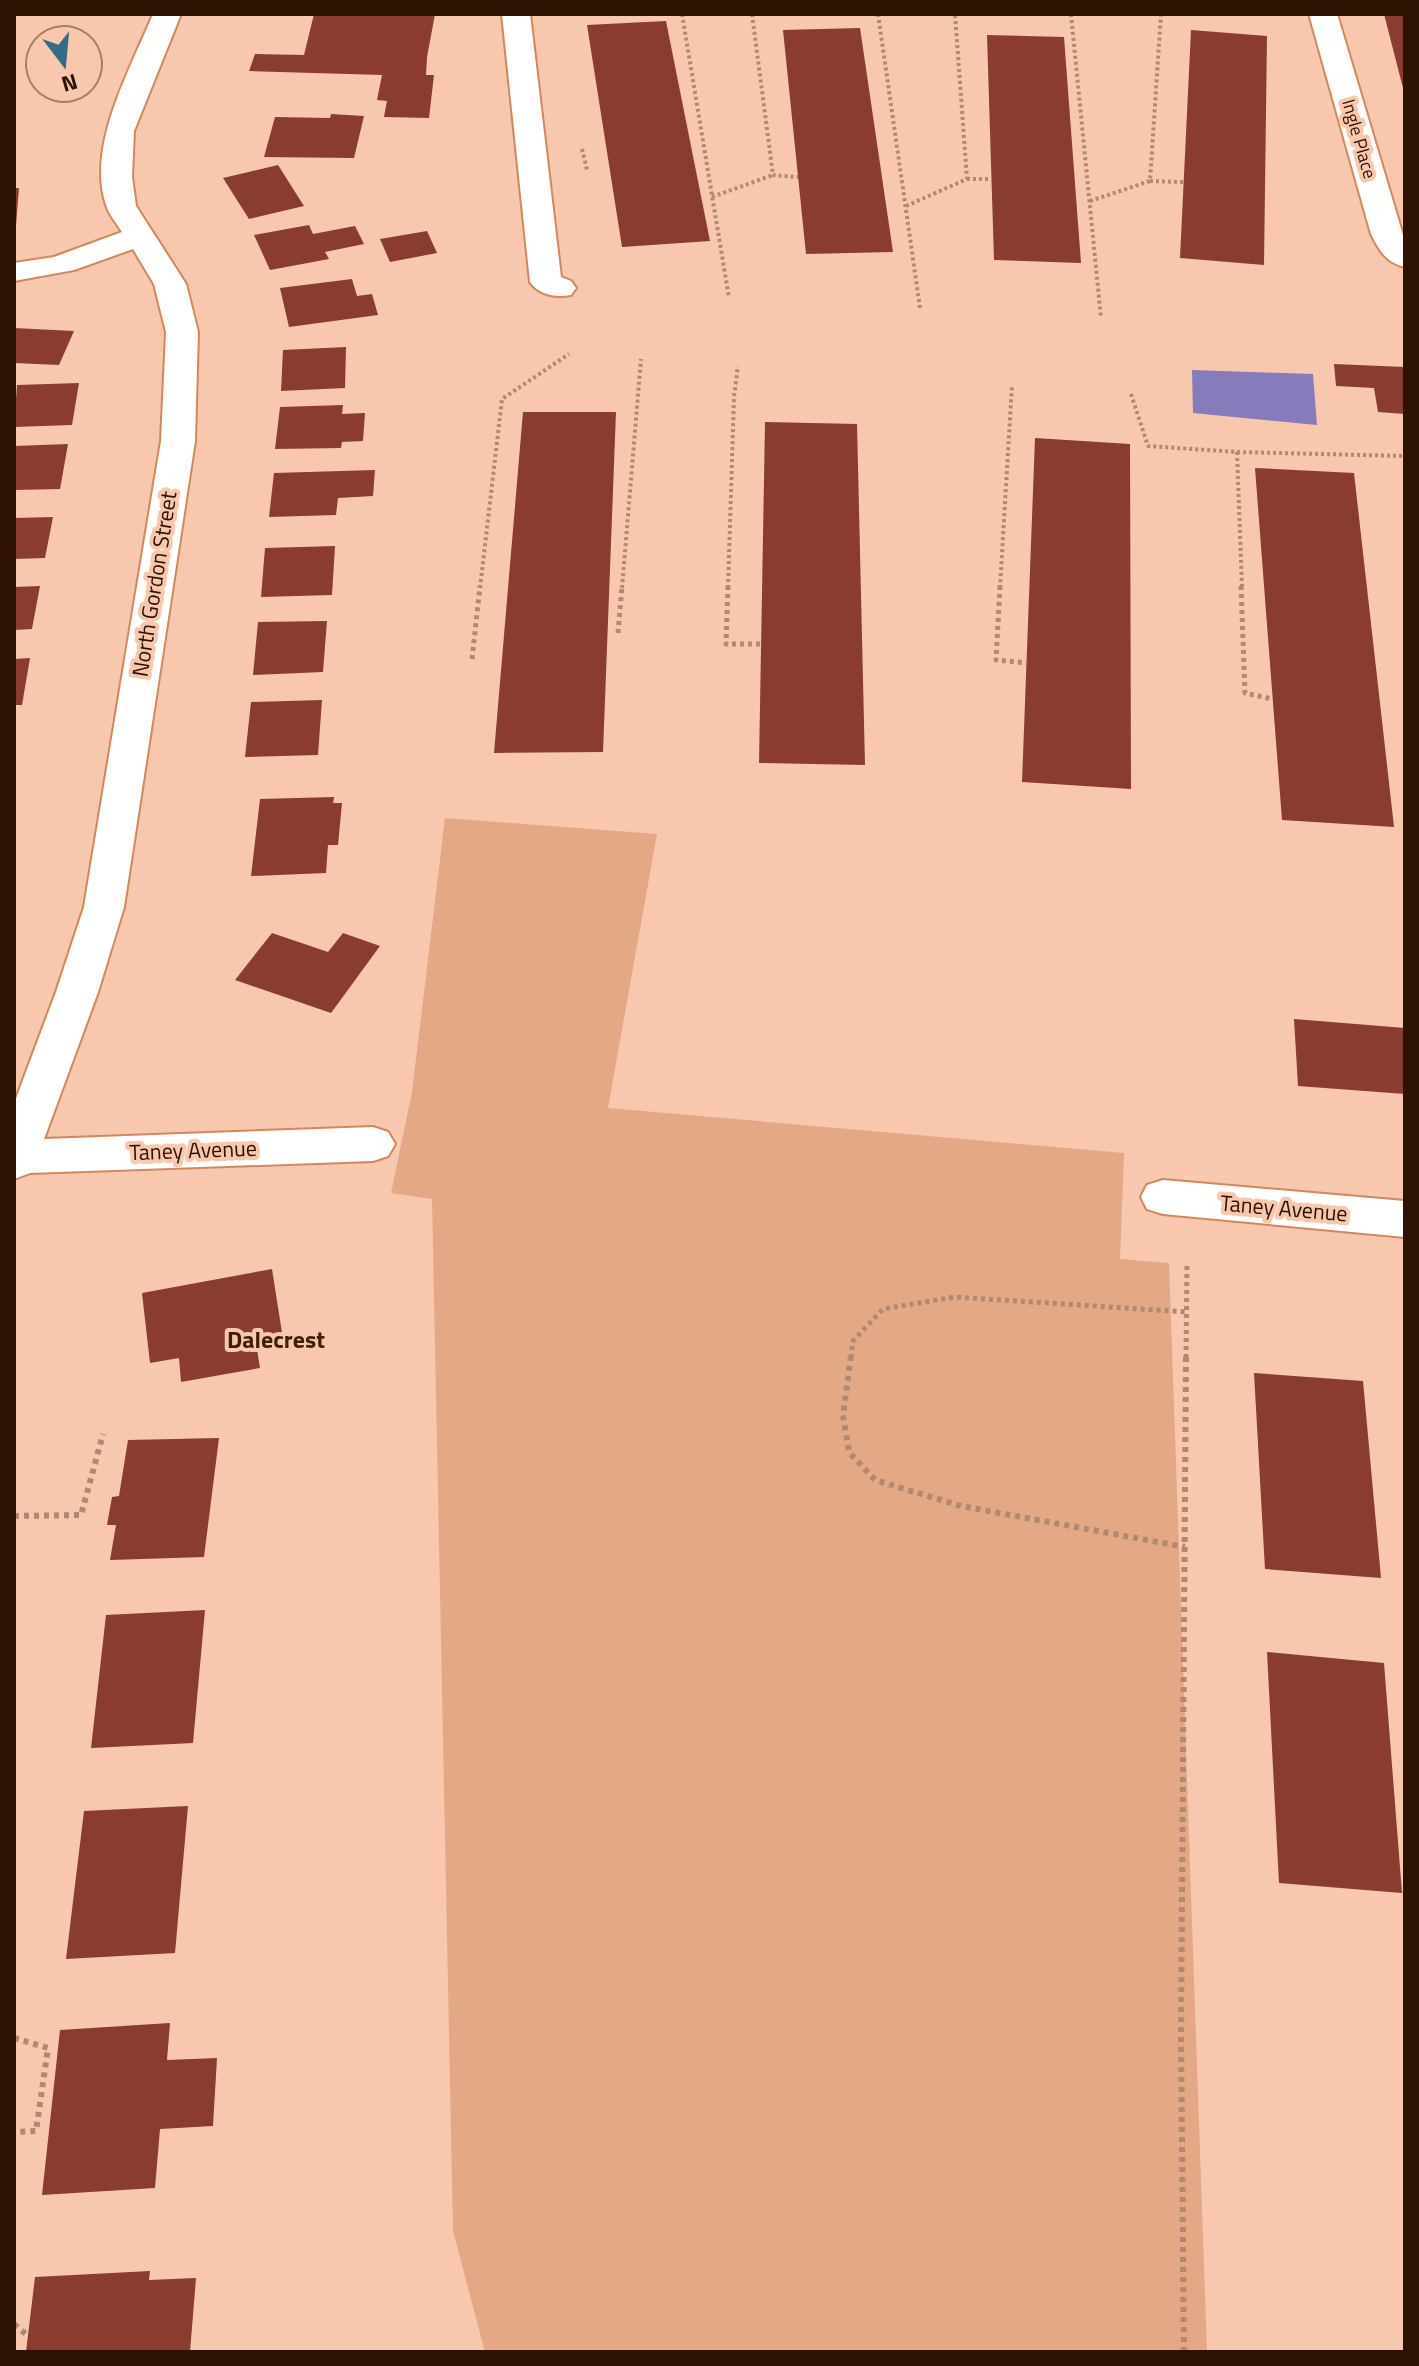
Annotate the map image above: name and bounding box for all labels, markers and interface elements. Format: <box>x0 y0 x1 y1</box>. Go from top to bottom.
north arrow <box>24 24 104 104</box>
text: N <box>57 65 82 102</box>
street label: Ingle Place <box>1335 96 1384 182</box>
street label: North Gordon Street <box>123 488 185 679</box>
street label: Taney Avenue <box>129 1131 257 1169</box>
street label: Taney Avenue <box>1219 1186 1349 1230</box>
district label: Dalecrest <box>227 1321 325 1357</box>

